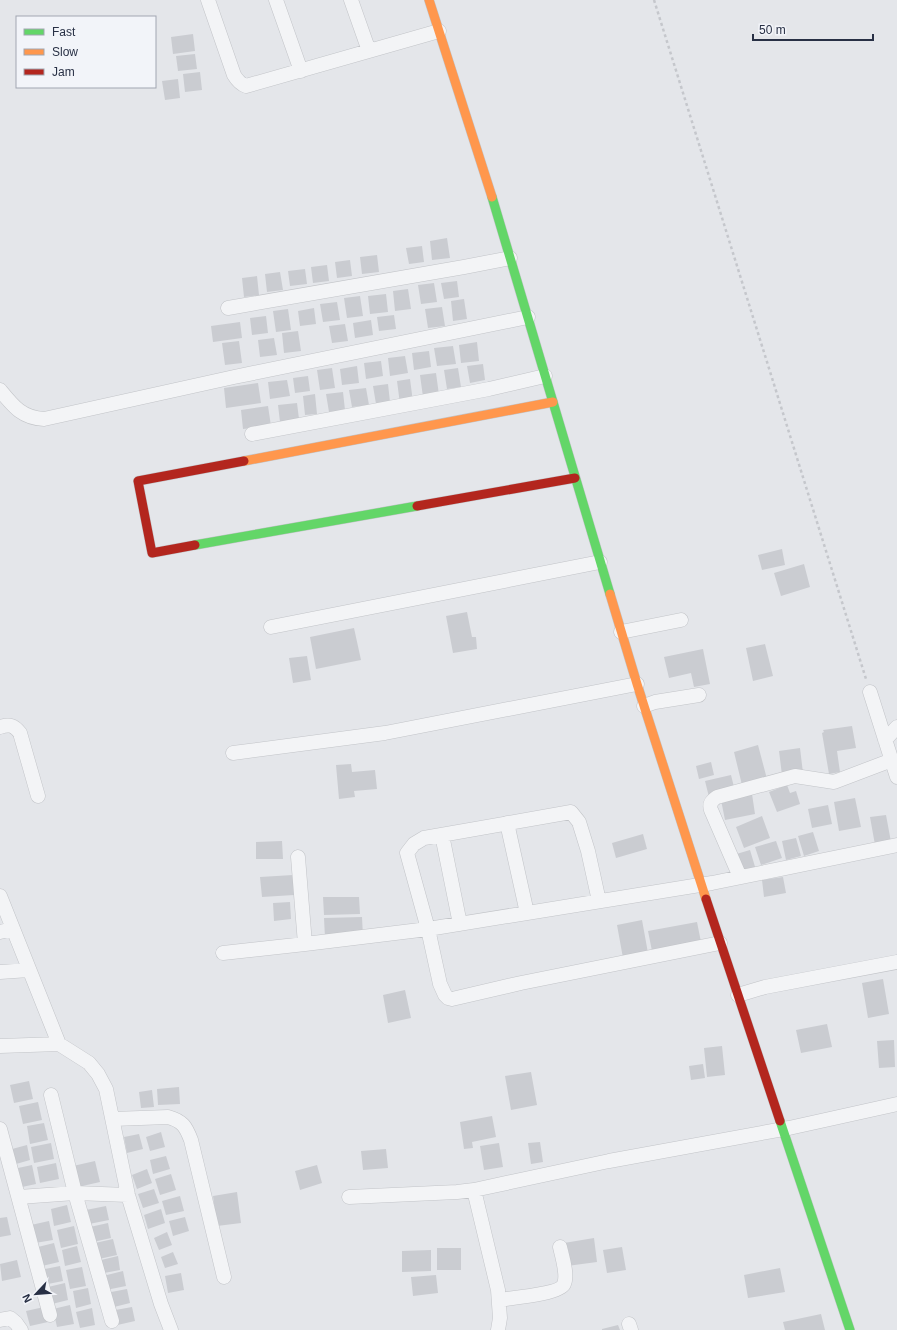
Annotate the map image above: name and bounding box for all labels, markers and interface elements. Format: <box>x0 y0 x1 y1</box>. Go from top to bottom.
legend <box>16 16 156 88</box>
scale bar <box>753 16 873 42</box>
text: 50 m <box>759 23 786 37</box>
text: Fast <box>52 25 76 39</box>
text: Slow <box>52 45 78 59</box>
text: Jam <box>52 65 75 79</box>
north arrow <box>16 1274 56 1314</box>
text: N <box>20 1292 34 1305</box>

